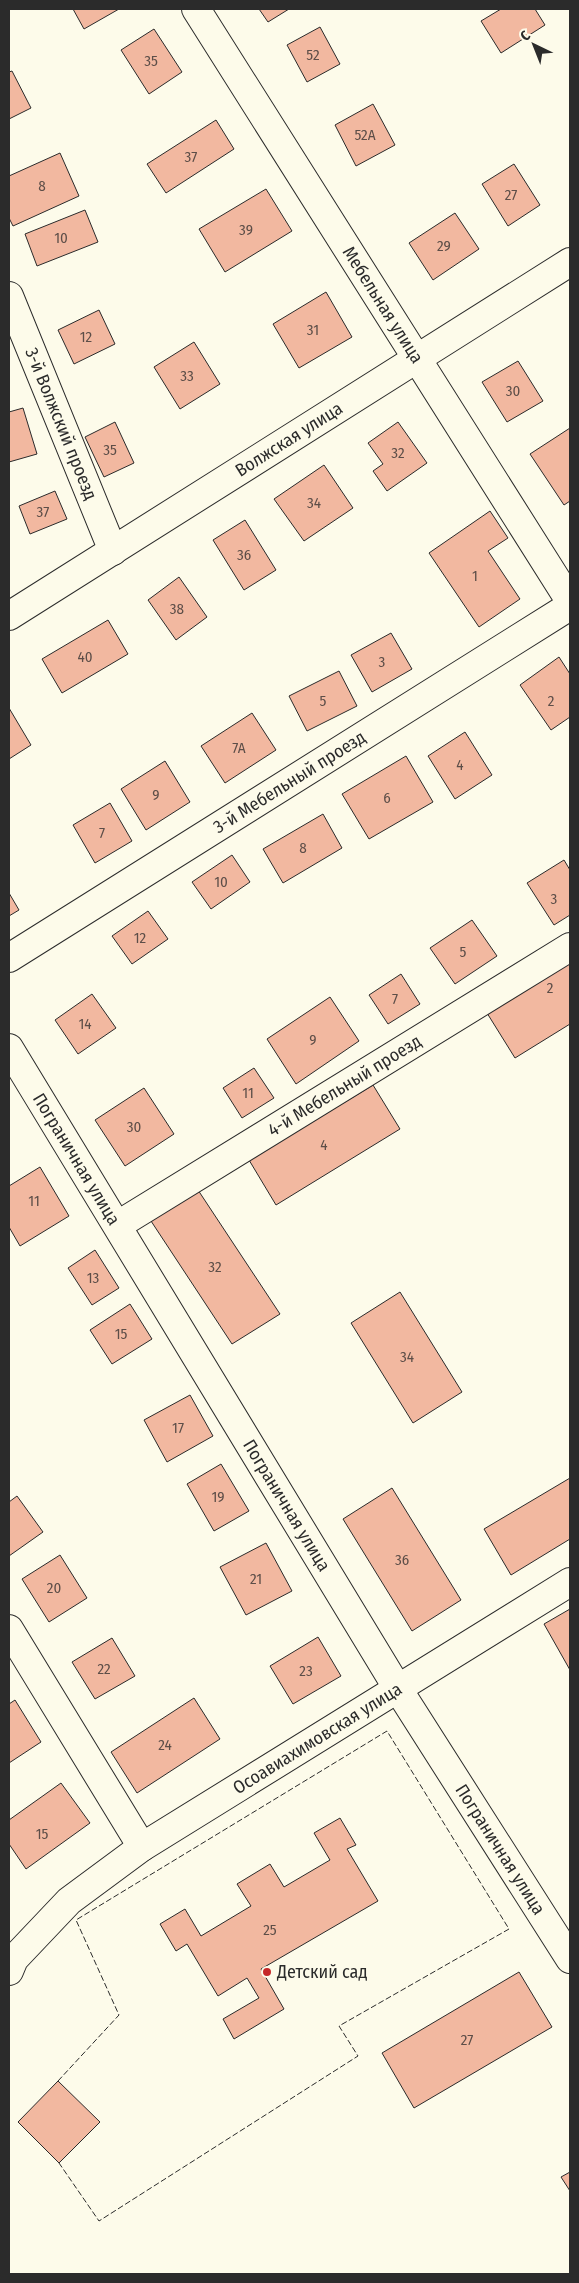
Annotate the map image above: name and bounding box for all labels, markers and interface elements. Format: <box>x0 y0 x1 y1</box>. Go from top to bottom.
north arrow <box>509 20 559 70</box>
text: С <box>517 27 534 45</box>
house number: 52 <box>306 46 320 64</box>
house number: 35 <box>144 52 158 70</box>
house number: 52А <box>354 126 376 144</box>
house number: 37 <box>185 148 197 166</box>
house number: 8 <box>38 177 46 195</box>
house number: 27 <box>505 186 517 204</box>
house number: 39 <box>239 221 253 239</box>
house number: 10 <box>54 229 68 247</box>
house number: 29 <box>437 237 451 255</box>
street label: Мебельная улица <box>338 242 428 368</box>
house number: 31 <box>307 321 319 339</box>
house number: 12 <box>80 328 93 346</box>
street label: 3-й Волжский проезд <box>20 345 102 503</box>
house number: 33 <box>180 367 194 385</box>
house number: 30 <box>506 382 520 400</box>
street label: Волжская улица <box>231 397 347 481</box>
house number: 35 <box>103 441 117 459</box>
house number: 32 <box>391 444 405 462</box>
house number: 34 <box>307 494 321 512</box>
house number: 37 <box>37 503 49 521</box>
house number: 36 <box>237 546 251 564</box>
house number: 1 <box>472 567 478 585</box>
house number: 38 <box>170 600 184 618</box>
house number: 40 <box>77 648 93 666</box>
house number: 3 <box>379 653 386 671</box>
house number: 5 <box>320 692 327 710</box>
house number: 2 <box>548 692 555 710</box>
street label: 3-й Мебельный проезд <box>209 726 370 838</box>
house number: 7А <box>232 739 246 757</box>
house number: 4 <box>456 756 464 774</box>
house number: 9 <box>152 786 160 804</box>
house number: 6 <box>383 789 391 807</box>
house number: 7 <box>99 824 105 842</box>
house number: 8 <box>299 839 307 857</box>
house number: 10 <box>214 873 228 891</box>
house number: 3 <box>551 890 558 908</box>
house number: 12 <box>134 929 147 947</box>
house number: 5 <box>460 943 467 961</box>
house number: 2 <box>547 979 554 997</box>
house number: 7 <box>392 990 398 1008</box>
house number: 14 <box>78 1015 92 1033</box>
street label: 4-й Мебельный проезд <box>264 1030 425 1141</box>
house number: 9 <box>309 1031 317 1049</box>
house number: 11 <box>242 1084 254 1102</box>
street label: Пограничная улица <box>28 1089 125 1229</box>
house number: 30 <box>127 1118 141 1136</box>
house number: 4 <box>320 1136 328 1154</box>
house number: 11 <box>28 1192 40 1210</box>
house number: 32 <box>208 1258 222 1276</box>
house number: 13 <box>87 1269 100 1287</box>
house number: 15 <box>115 1325 127 1343</box>
house number: 34 <box>400 1348 414 1366</box>
house number: 17 <box>172 1419 184 1437</box>
street label: Пограничная улица <box>238 1435 335 1576</box>
house number: 19 <box>211 1488 225 1506</box>
house number: 36 <box>395 1551 409 1569</box>
house number: 21 <box>250 1570 262 1588</box>
house number: 20 <box>47 1579 61 1597</box>
house number: 22 <box>97 1660 111 1678</box>
house number: 23 <box>299 1662 313 1680</box>
street label: Осоавиахимовская улица <box>229 1678 406 1799</box>
house number: 24 <box>158 1736 172 1754</box>
street label: Пограничная улица <box>450 1780 550 1919</box>
house number: 15 <box>36 1825 48 1843</box>
house number: 25 <box>263 1921 277 1939</box>
place label: Детский сад <box>276 1961 367 1983</box>
marker: Детский сад <box>261 1966 273 1978</box>
house number: 27 <box>461 2031 473 2049</box>

